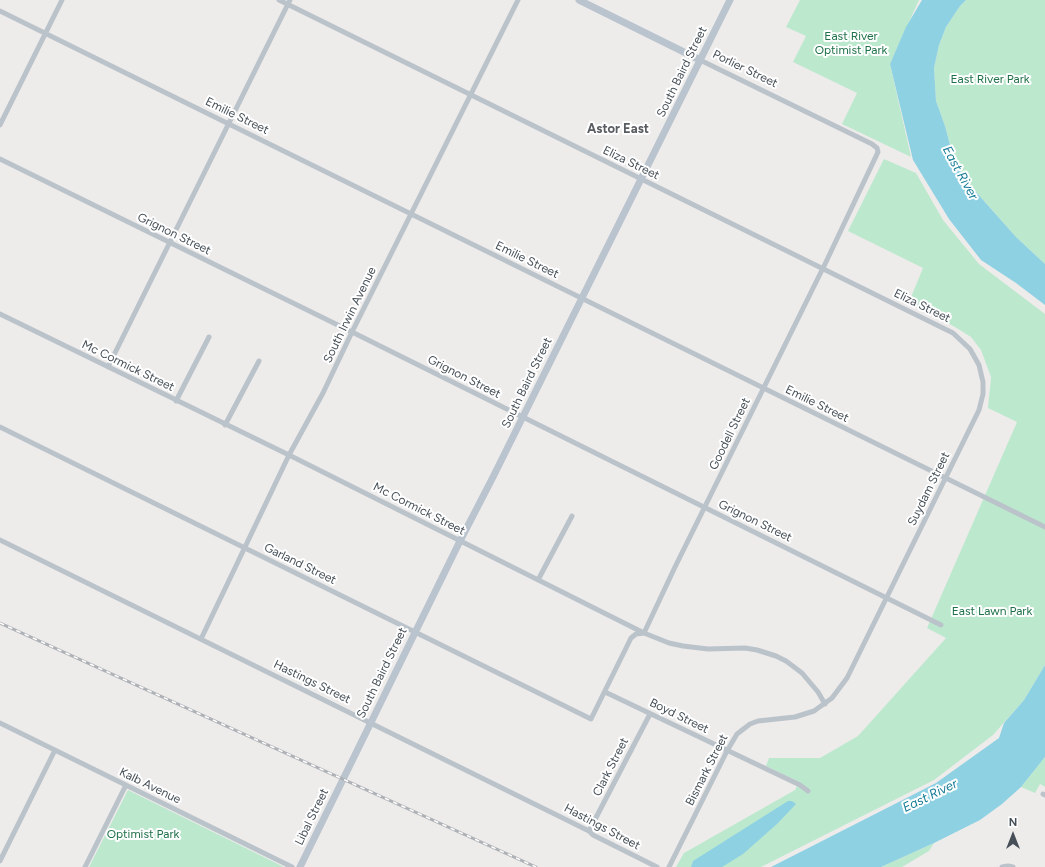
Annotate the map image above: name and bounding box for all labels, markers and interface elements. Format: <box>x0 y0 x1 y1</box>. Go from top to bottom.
street label: South Baird Street <box>654 24 710 120</box>
park label: East River Optimist Park <box>815 29 887 57</box>
street label: Porlier Street <box>710 47 780 91</box>
park label: East River Park <box>950 72 1030 86</box>
street label: Emilie Street <box>203 94 271 138</box>
district label: Astor East <box>587 121 649 137</box>
street label: Eliza Street <box>600 143 662 183</box>
water label: East River <box>939 143 981 203</box>
street label: Grignon Street <box>135 210 213 258</box>
street label: Emilie Street <box>493 238 561 282</box>
street label: South Irwin Avenue <box>321 265 379 365</box>
street label: Eliza Street <box>891 286 953 326</box>
street label: South Baird Street <box>499 335 555 431</box>
street label: Mc Cormick Street <box>79 337 177 395</box>
street label: Grignon Street <box>425 352 503 402</box>
street label: Emilie Street <box>783 382 851 426</box>
street label: Goodell Street <box>706 396 754 472</box>
street label: Suydam Street <box>905 450 953 528</box>
street label: Mc Cormick Street <box>371 480 467 538</box>
street label: Grignon Street <box>716 497 794 545</box>
street label: Garland Street <box>262 540 338 588</box>
park label: East Lawn Park <box>952 604 1032 618</box>
street label: South Baird Street <box>354 625 410 721</box>
street label: Hastings Street <box>271 657 353 707</box>
street label: Boyd Street <box>647 696 711 736</box>
street label: Bismark Street <box>683 732 731 808</box>
street label: Clark Street <box>590 735 632 799</box>
street label: Kalb Avenue <box>117 765 183 807</box>
water label: East River <box>900 776 960 816</box>
street label: Libal Street <box>292 786 332 848</box>
street label: Hastings Street <box>562 801 642 853</box>
north arrow <box>993 815 1033 855</box>
text: N <box>1009 816 1017 829</box>
park label: Optimist Park <box>107 827 179 841</box>

